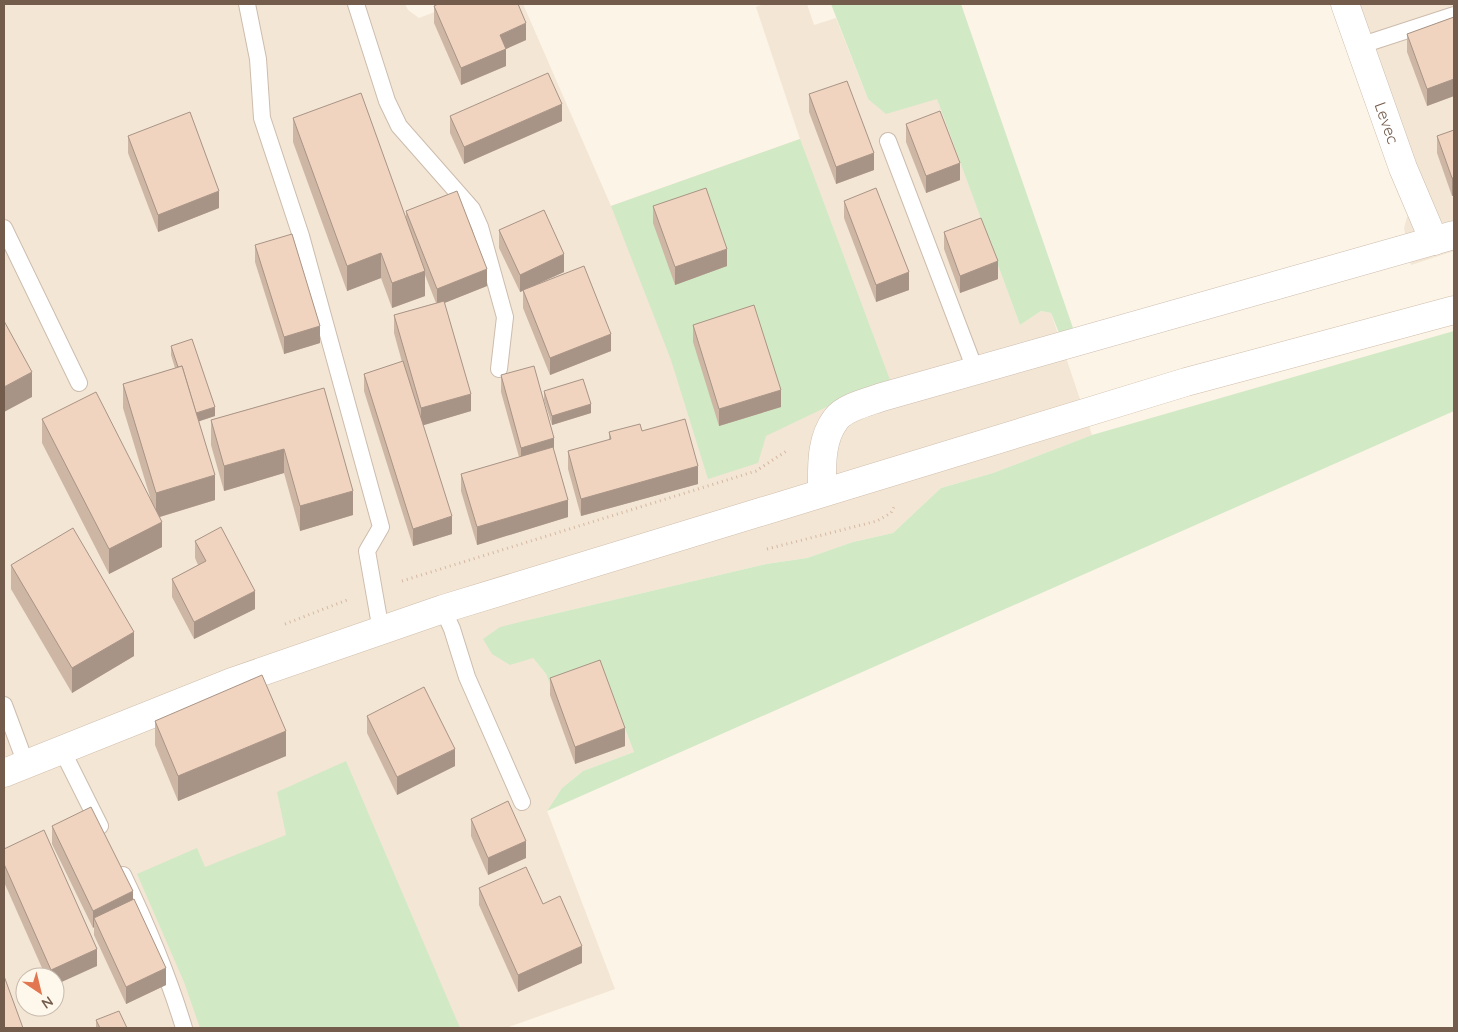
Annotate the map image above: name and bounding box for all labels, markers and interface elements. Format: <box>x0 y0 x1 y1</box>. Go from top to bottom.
street label: Levec <box>1370 99 1404 146</box>
north arrow <box>15 967 65 1017</box>
text: N <box>38 992 57 1013</box>

